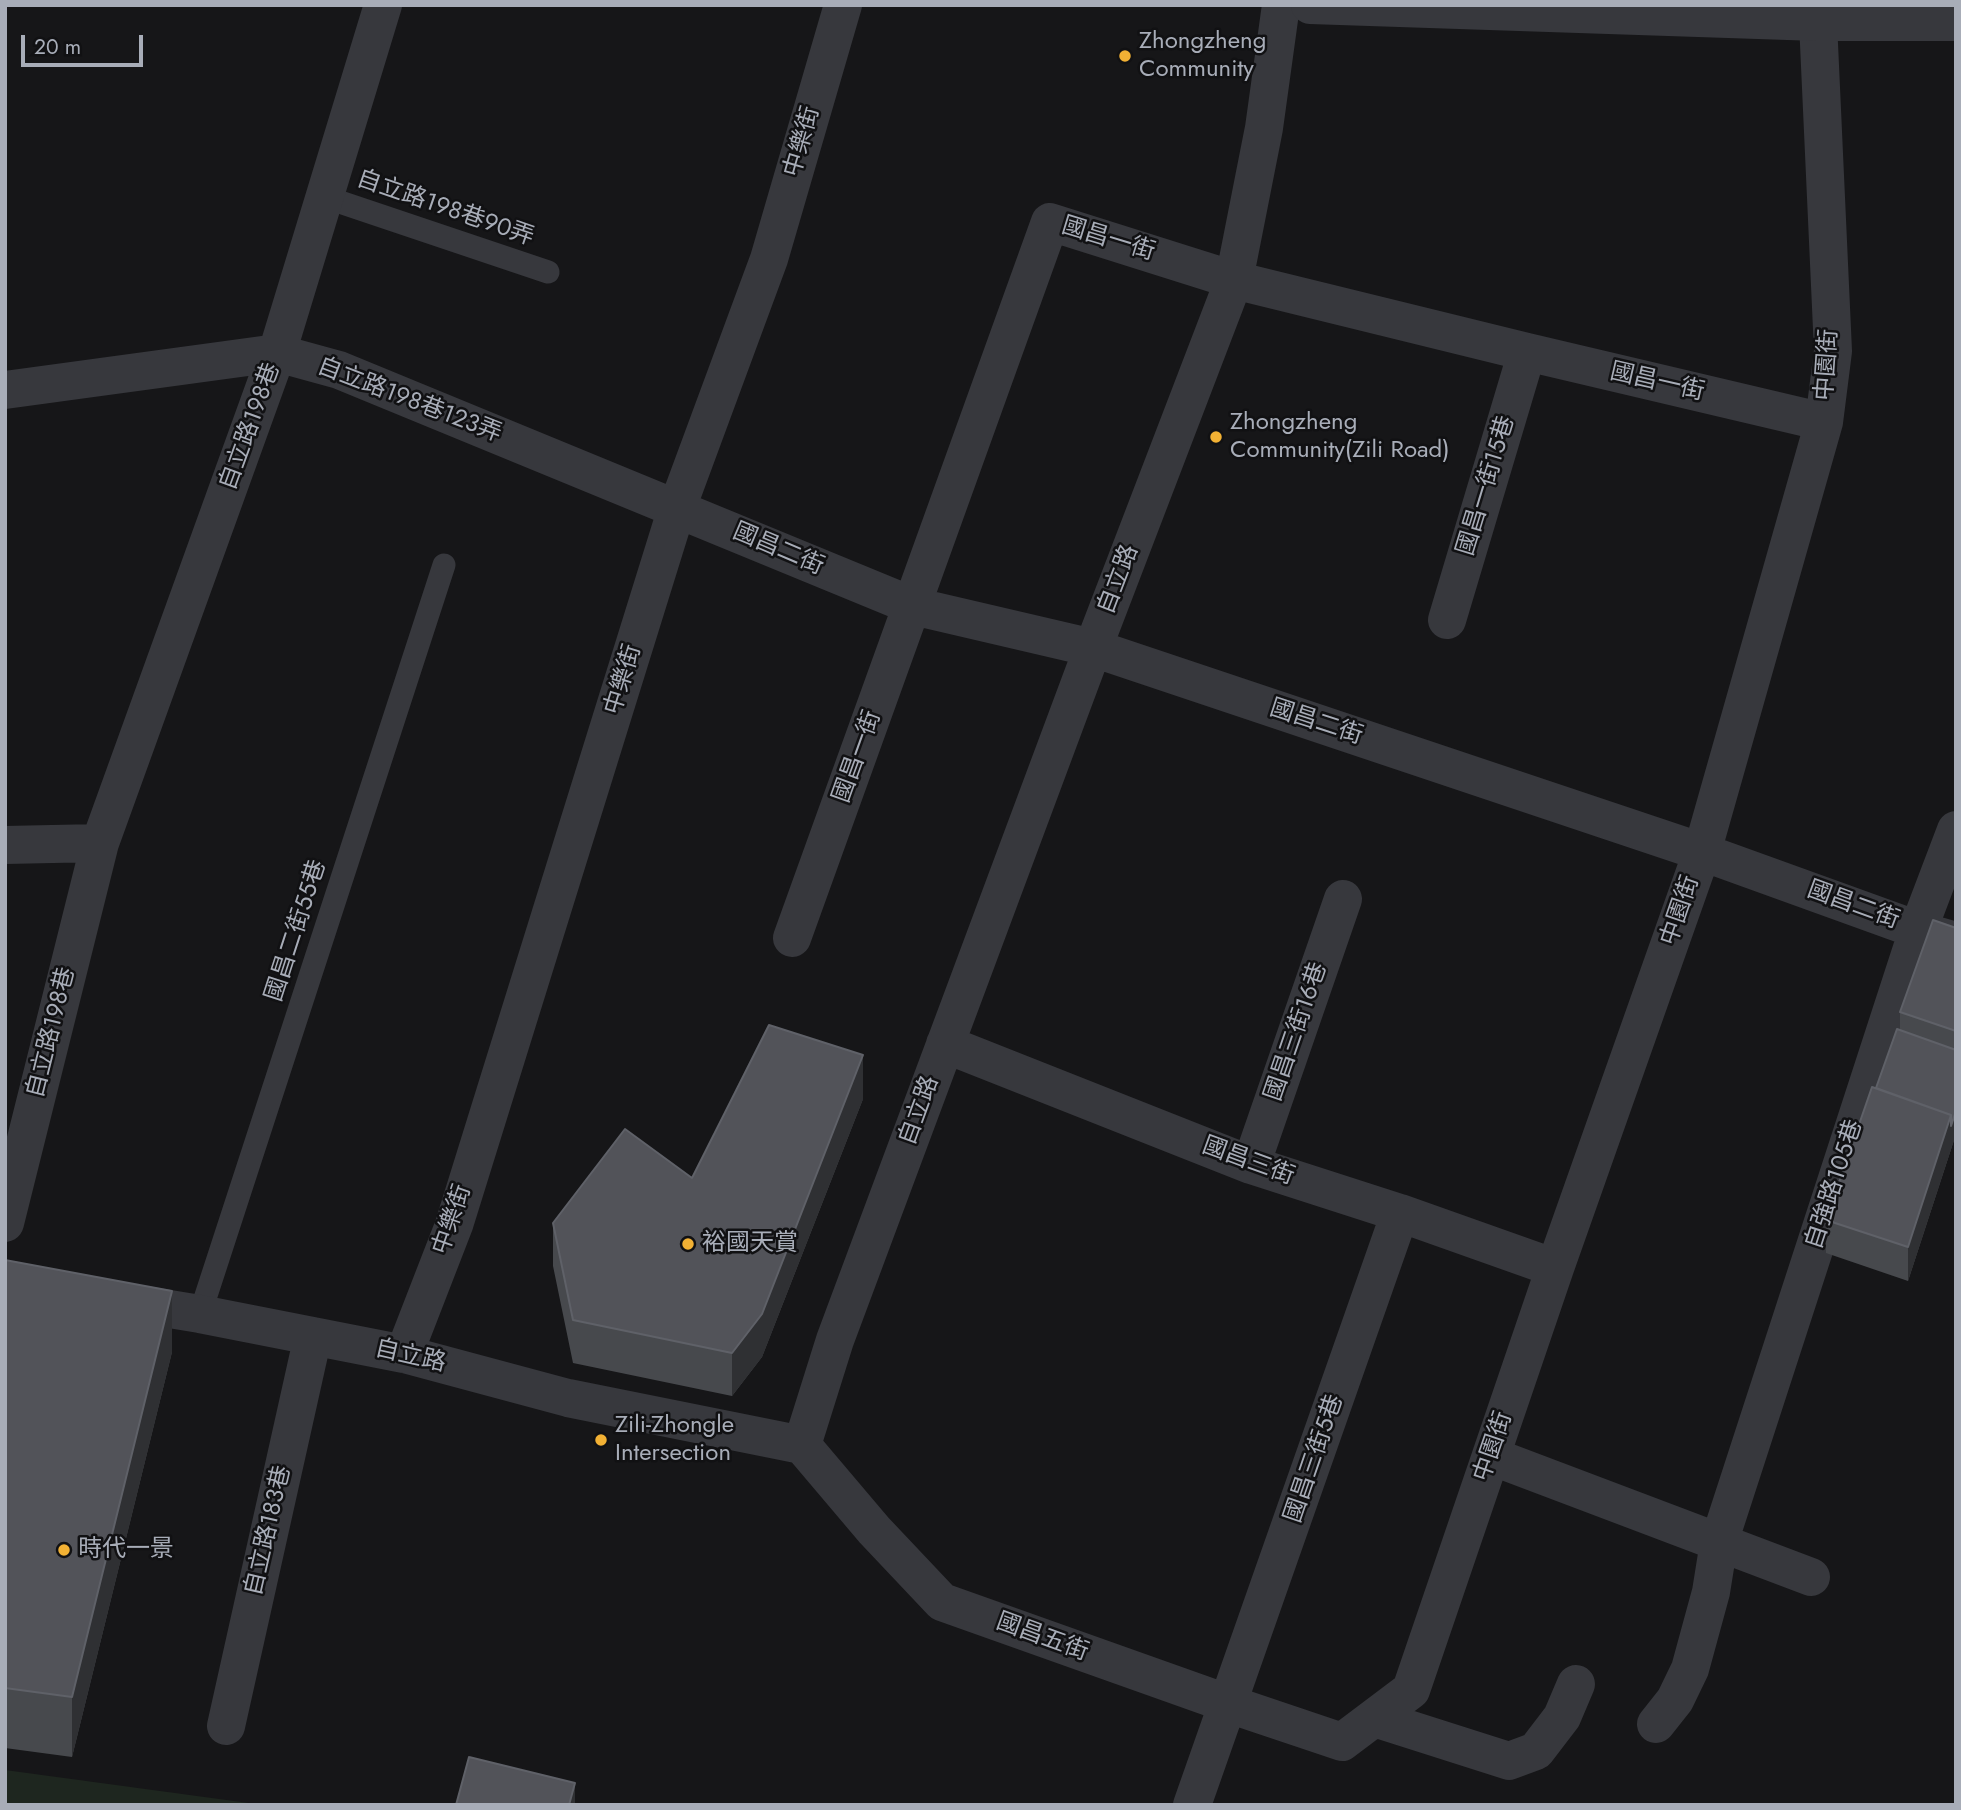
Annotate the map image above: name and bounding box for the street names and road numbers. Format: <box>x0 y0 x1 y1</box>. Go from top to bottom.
street label: 中樂街 <box>779 103 827 181</box>
street label: 自立路198巷90弄 <box>352 165 538 253</box>
street label: 國昌一街 <box>1058 212 1158 268</box>
street label: 中園街 <box>1811 328 1845 402</box>
street label: 自立路198巷123弄 <box>313 353 505 449</box>
street label: 國昌一街 <box>1607 358 1707 408</box>
street label: 自立路198巷 <box>215 359 287 495</box>
street label: 國昌一街15巷 <box>1452 413 1522 559</box>
street label: 國昌二街 <box>728 518 828 582</box>
street label: 自立路 <box>1093 541 1145 619</box>
street label: 中樂街 <box>600 641 648 719</box>
street label: 國昌二街 <box>1266 694 1366 752</box>
street label: 國昌一街 <box>828 707 888 807</box>
street label: 國昌二街55巷 <box>261 857 333 1005</box>
street label: 中園街 <box>1656 872 1706 950</box>
street label: 國昌二街 <box>1803 876 1903 936</box>
street label: 國昌三街16巷 <box>1260 959 1334 1105</box>
street label: 自立路198巷 <box>22 965 82 1101</box>
street label: 自立路 <box>894 1072 946 1150</box>
street label: 自強路105巷 <box>1800 1116 1870 1254</box>
street label: 國昌三街 <box>1198 1132 1298 1192</box>
street label: 中樂街 <box>428 1181 478 1259</box>
street label: 自立路 <box>372 1335 448 1379</box>
street label: 國昌三街5巷 <box>1280 1391 1350 1527</box>
street label: 中園街 <box>1469 1408 1519 1486</box>
street label: 自立路183巷 <box>240 1463 298 1599</box>
street label: 國昌五街 <box>992 1608 1092 1668</box>

